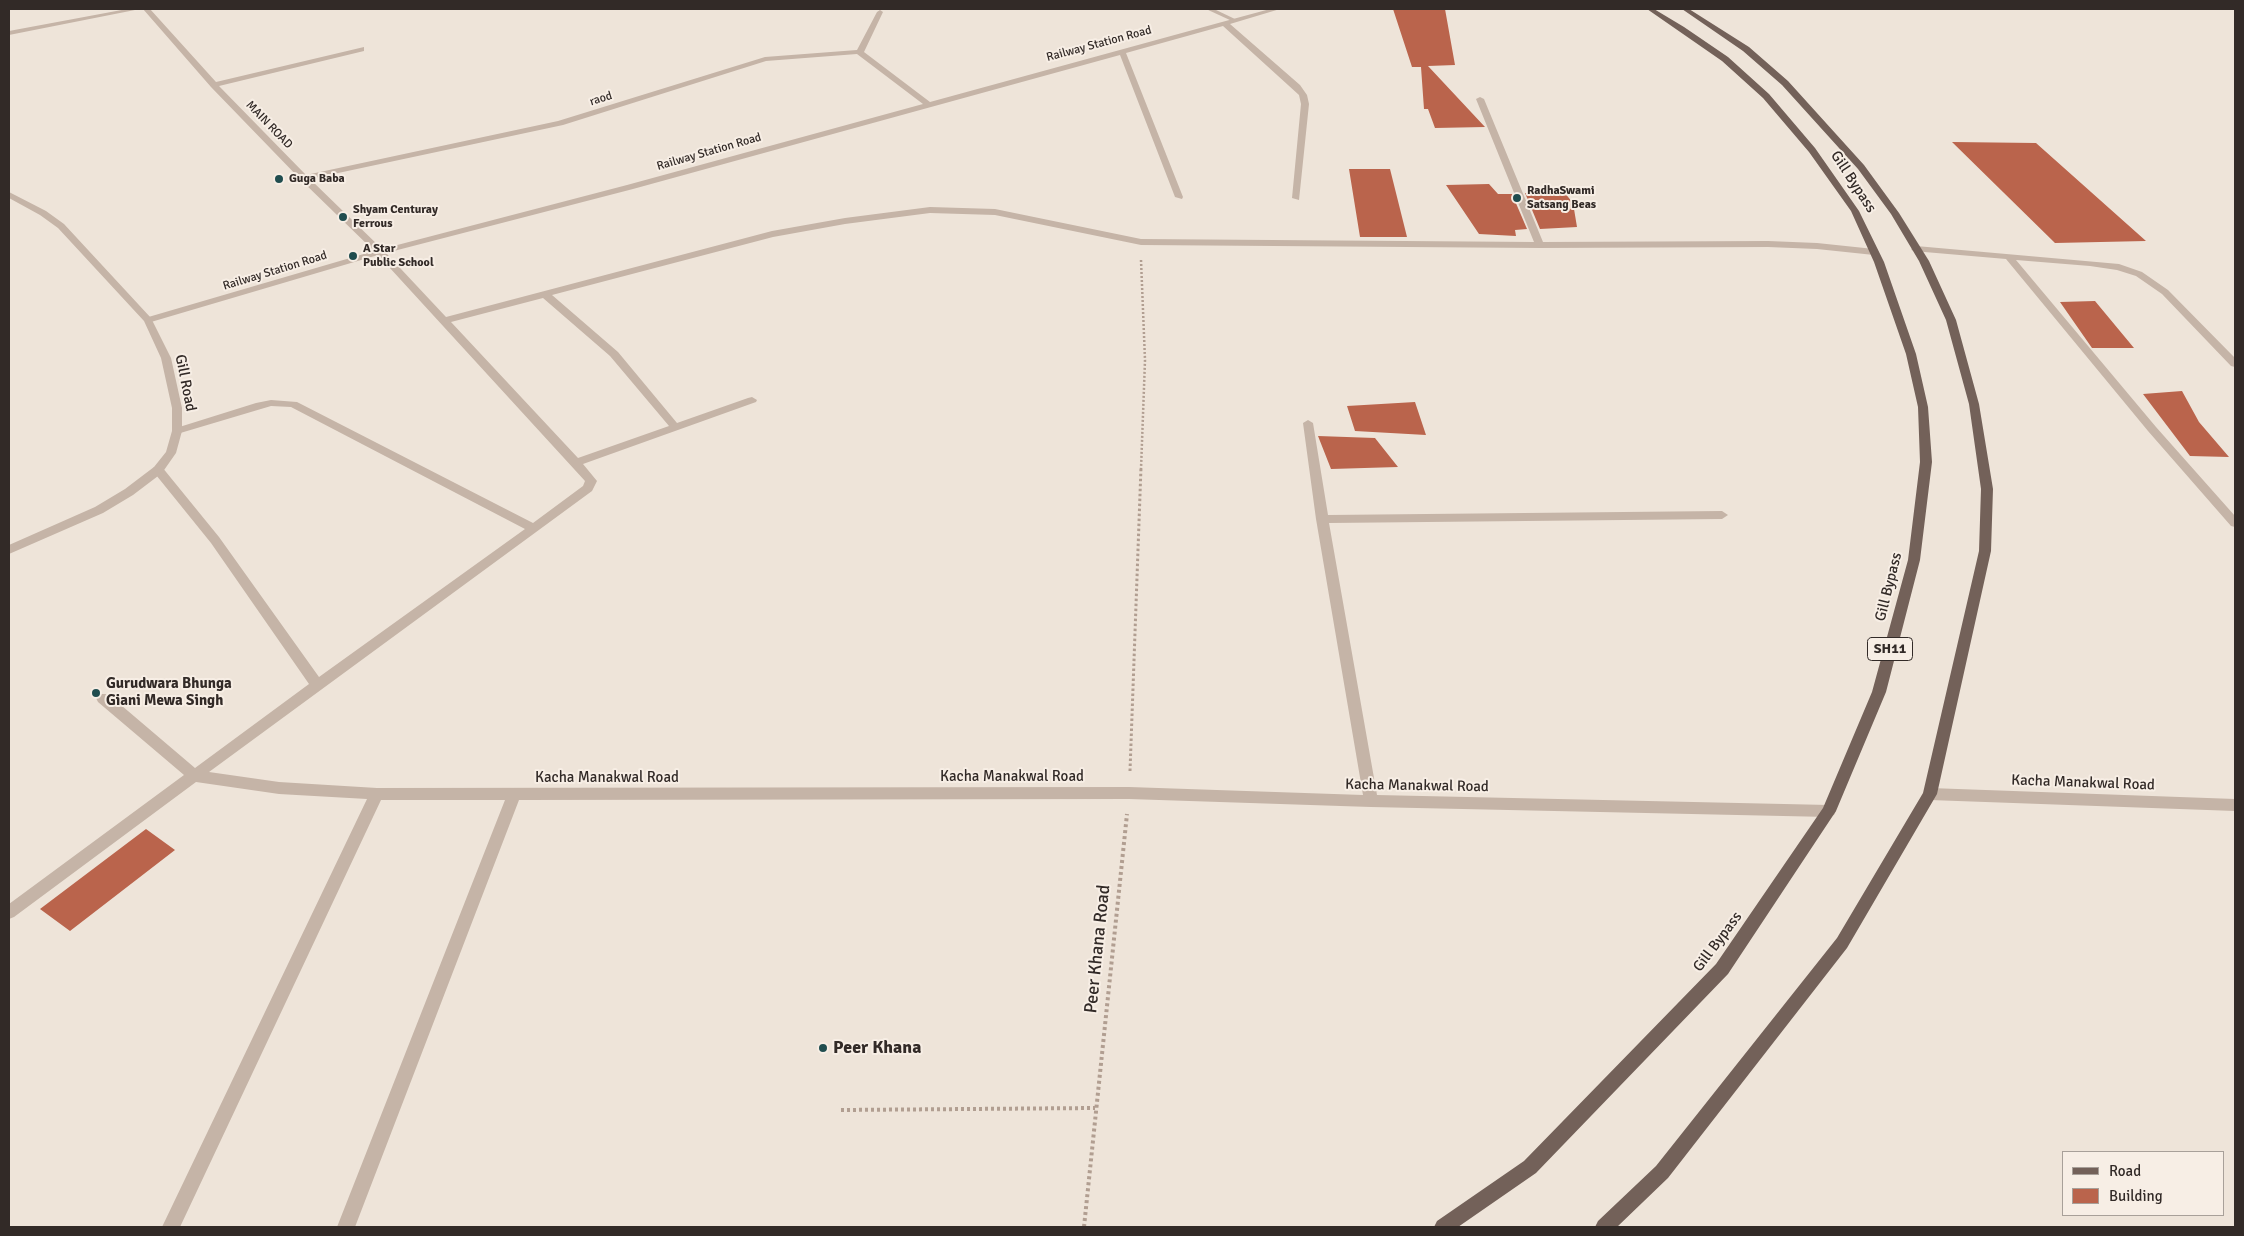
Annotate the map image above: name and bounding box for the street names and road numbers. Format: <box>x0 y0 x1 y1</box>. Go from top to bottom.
street label: Railway Station Road <box>1045 23 1153 65</box>
street label: raod <box>588 89 614 109</box>
street label: MAIN ROAD <box>243 98 295 152</box>
street label: Railway Station Road <box>655 130 763 174</box>
street label: Gill Bypass <box>1826 148 1880 216</box>
street label: Railway Station Road <box>221 248 329 294</box>
street label: Gill Road <box>171 353 199 413</box>
street label: Gill Bypass <box>1872 551 1906 623</box>
road number: SH11 <box>1868 638 1912 661</box>
street label: Kacha Manakwal Road <box>940 768 1084 786</box>
street label: Kacha Manakwal Road <box>535 769 679 787</box>
street label: Kacha Manakwal Road <box>2011 771 2155 795</box>
street label: Kacha Manakwal Road <box>1345 776 1489 796</box>
street label: Peer Khana Road <box>1080 884 1116 1014</box>
street label: Gill Bypass <box>1690 909 1746 975</box>

